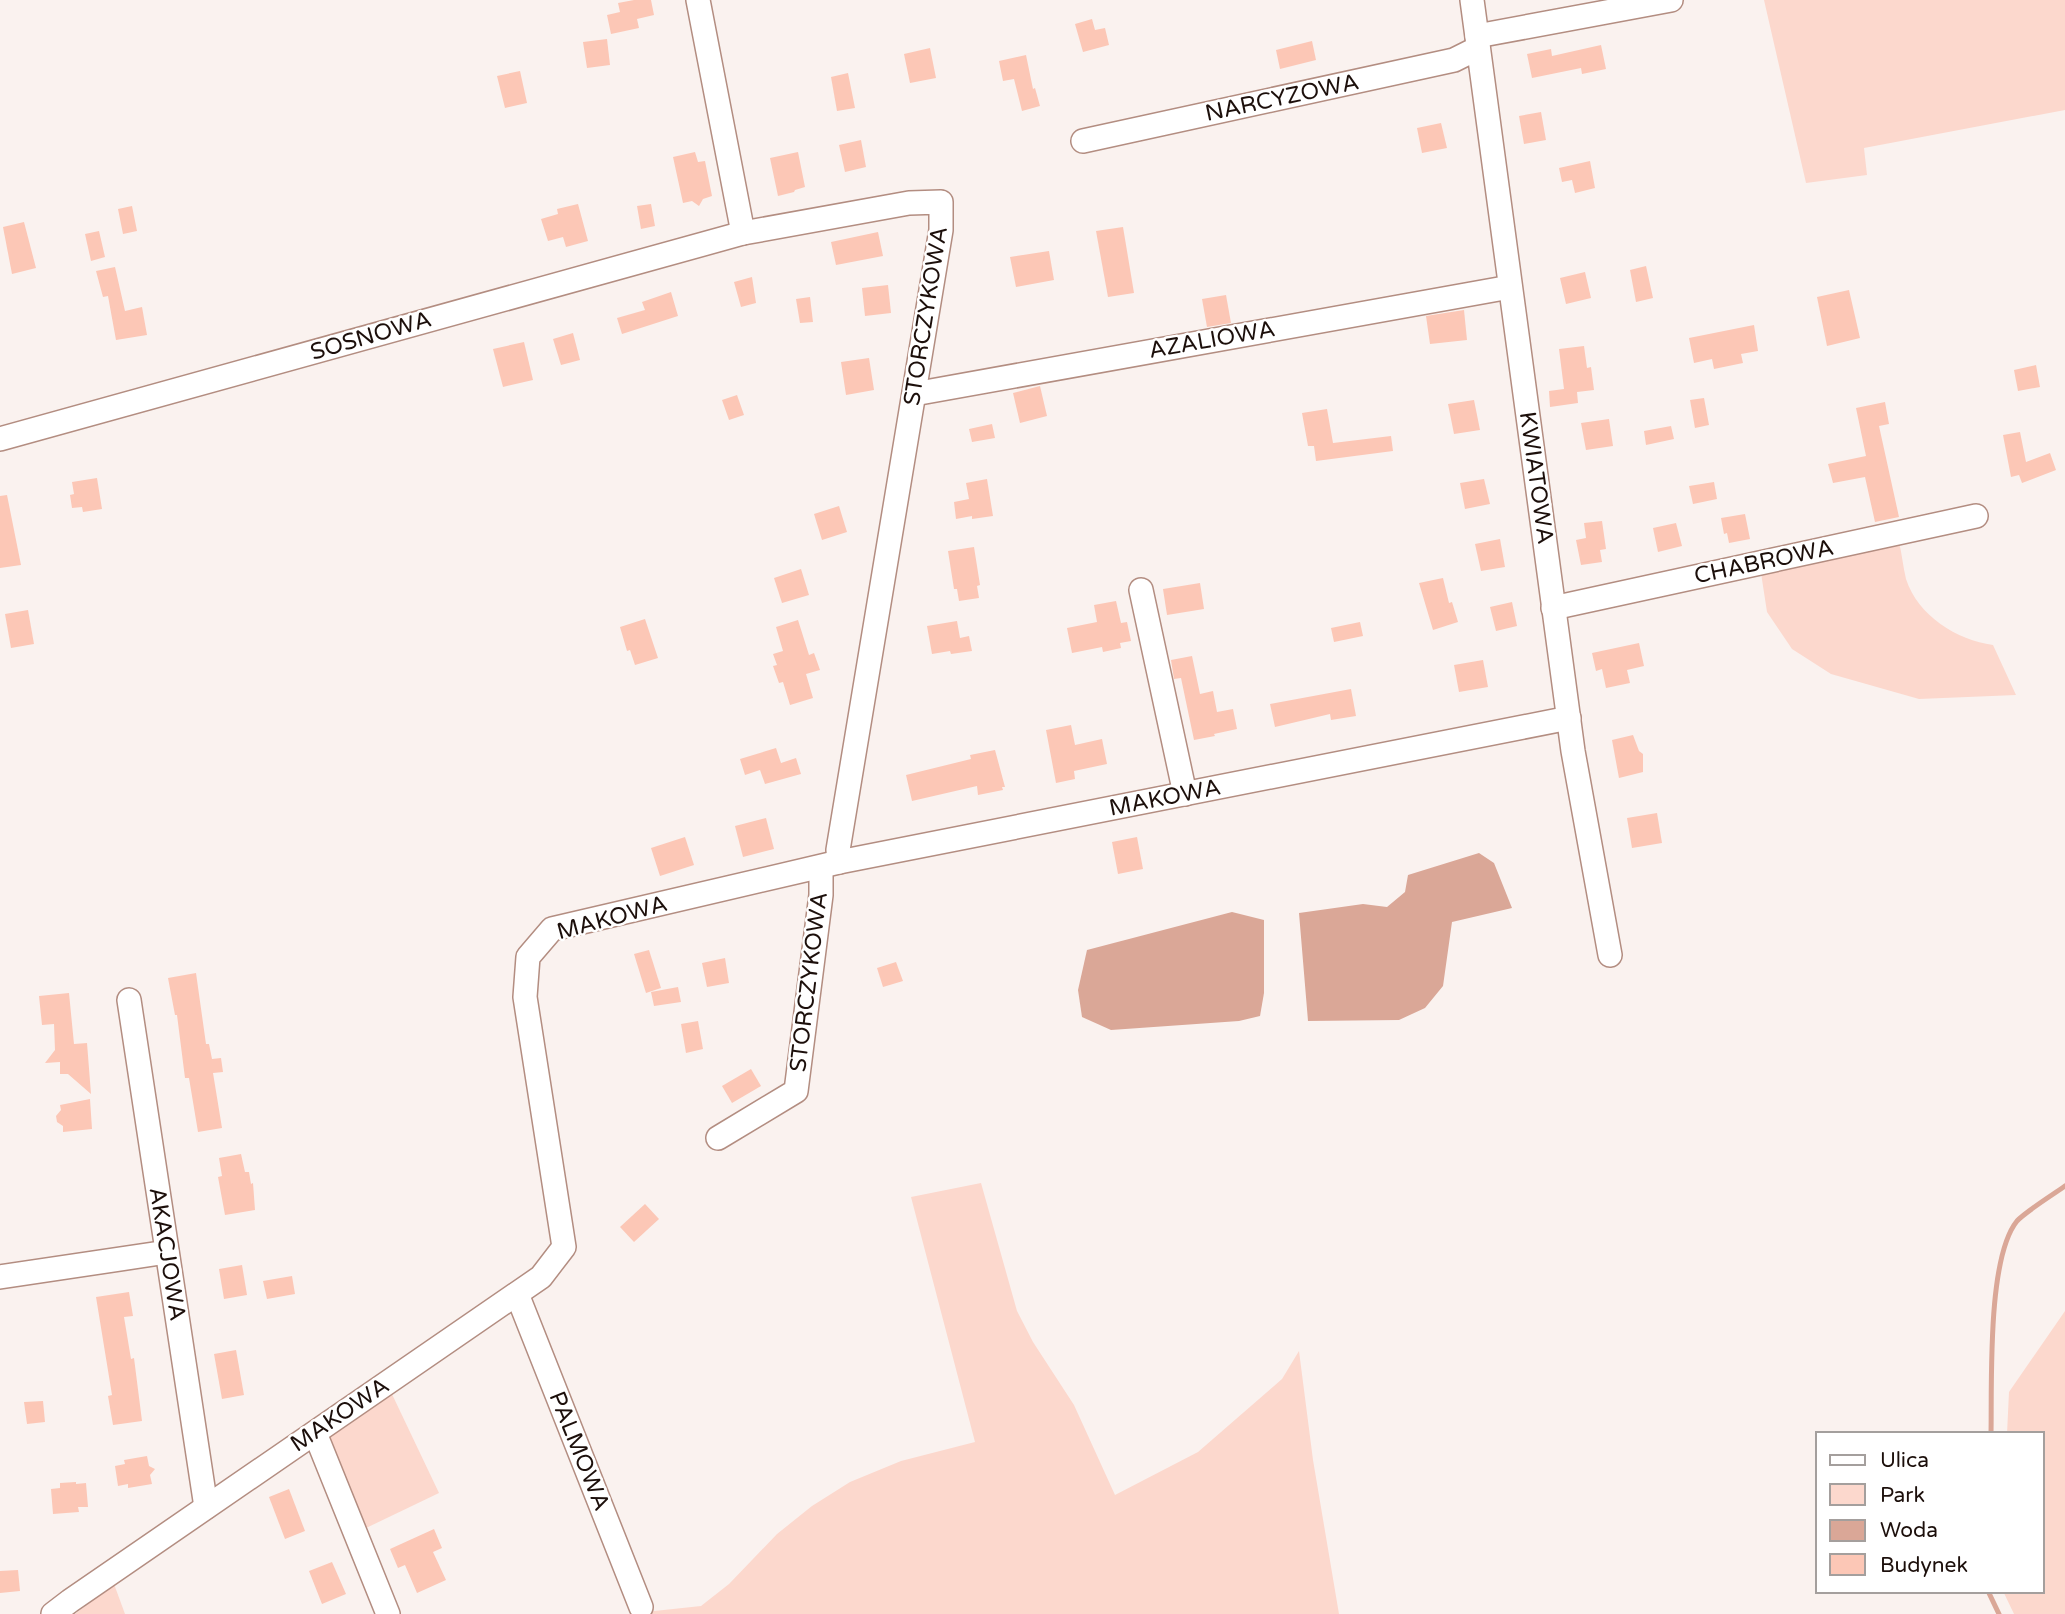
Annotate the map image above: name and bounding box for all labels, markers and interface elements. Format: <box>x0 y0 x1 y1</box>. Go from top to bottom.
street label: NARCYZOWA <box>1203 68 1361 128</box>
street label: STORCZYKOWA <box>898 224 954 408</box>
street label: SOSNOWA <box>307 305 435 367</box>
street label: AZALIOWA <box>1147 315 1277 365</box>
street label: KWIATOWA <box>1513 410 1559 546</box>
street label: CHABROWA <box>1692 534 1836 590</box>
street label: MAKOWA <box>1107 773 1223 823</box>
street label: MAKOWA <box>554 890 670 946</box>
street label: STORCZYKOWA <box>784 890 834 1074</box>
street label: AKACJOWA <box>143 1185 191 1323</box>
street label: MAKOWA <box>285 1372 395 1458</box>
street label: PALMOWA <box>542 1387 616 1515</box>
legend <box>1816 1432 2044 1593</box>
text: Ulica <box>1880 1448 1929 1473</box>
text: Park <box>1880 1483 1925 1508</box>
text: Woda <box>1880 1518 1938 1543</box>
text: Budynek <box>1880 1553 1968 1578</box>

